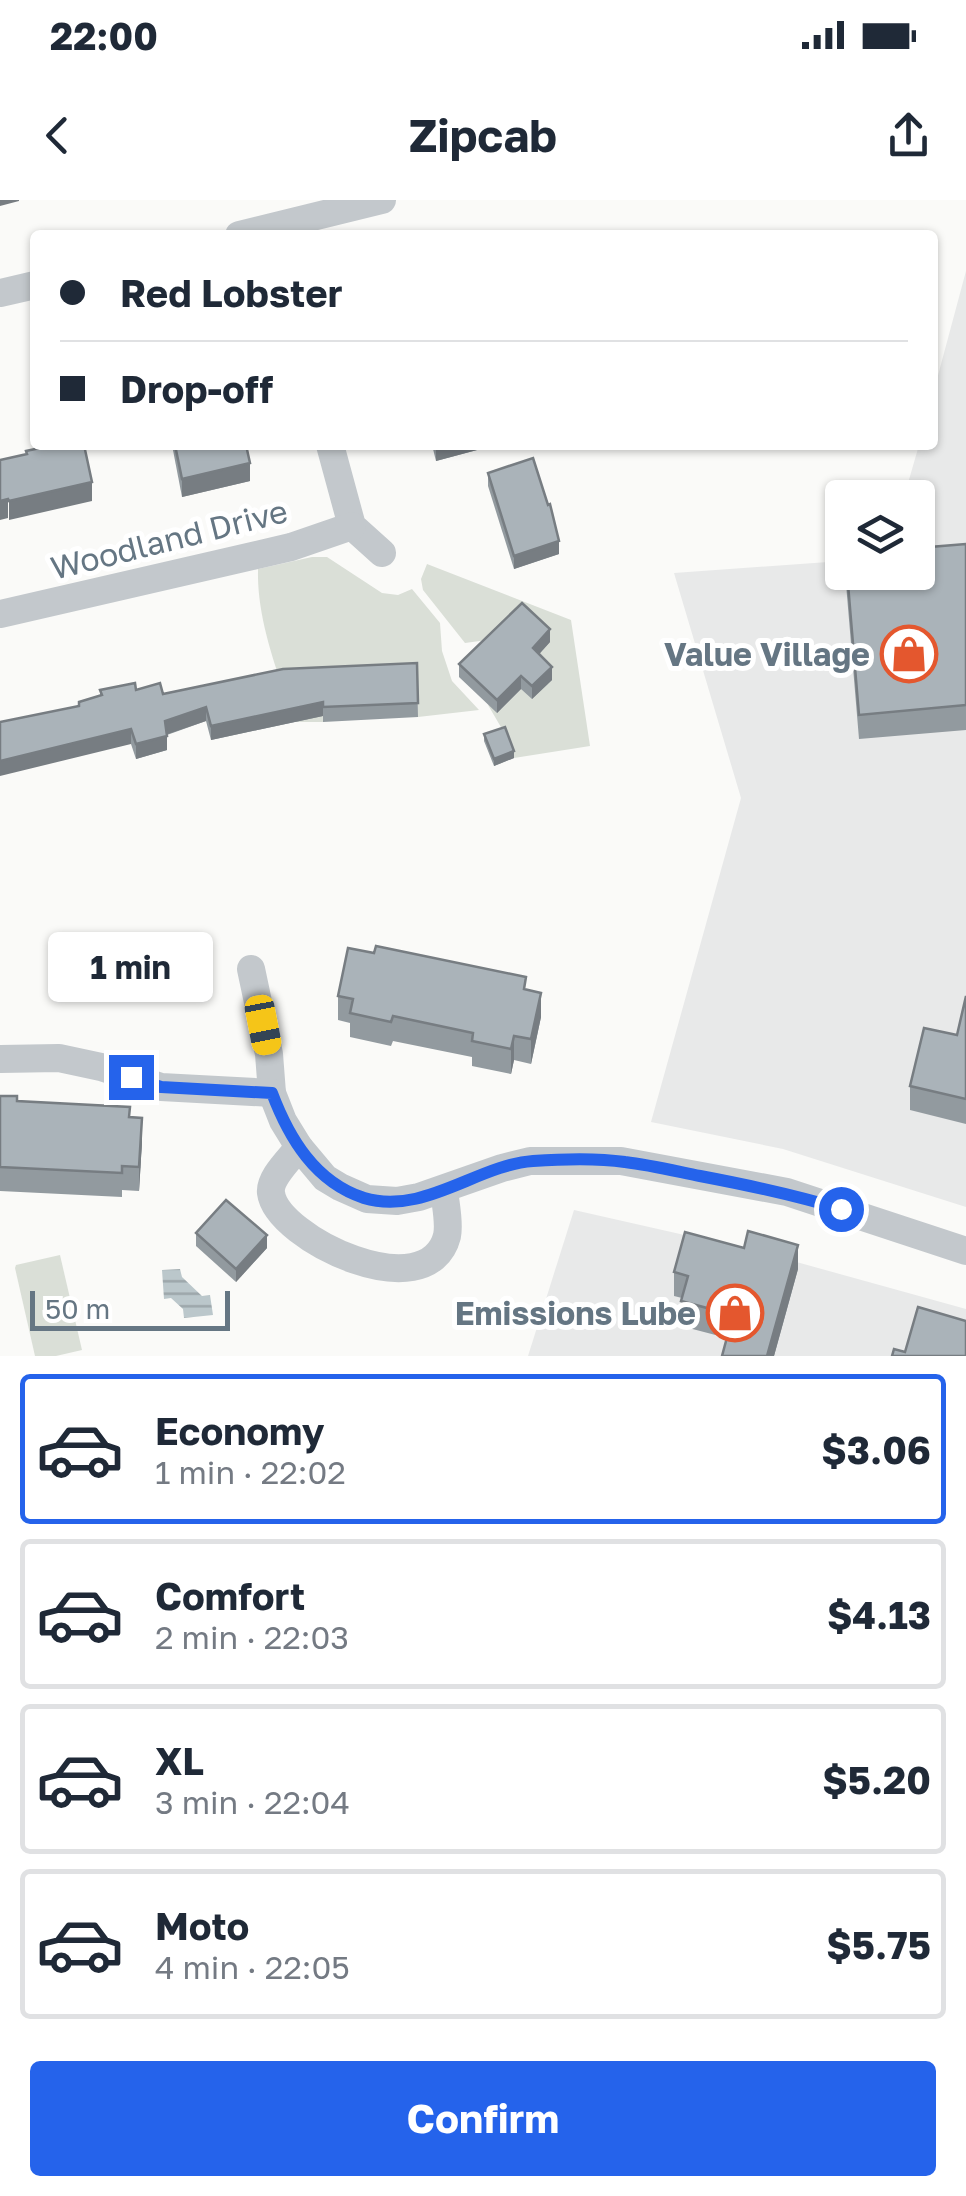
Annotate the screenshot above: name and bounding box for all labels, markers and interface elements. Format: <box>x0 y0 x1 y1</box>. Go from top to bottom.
text: 22:00 <box>50 13 158 58</box>
icon: back <box>30 108 85 163</box>
text: Zipcab <box>409 108 557 162</box>
icon: share <box>881 108 936 163</box>
text: Red Lobster <box>120 270 342 315</box>
text: Drop-off <box>120 366 273 411</box>
map controls <box>825 480 935 590</box>
button: layers <box>825 480 935 590</box>
street label: Woodland Drive <box>47 491 291 587</box>
shop icon: Value Village <box>879 624 939 684</box>
place label: Value Village <box>664 635 870 673</box>
callout: 1 min <box>48 932 214 1002</box>
text: 1 min <box>90 948 171 986</box>
car <box>243 993 283 1057</box>
route end <box>109 1055 154 1100</box>
route start <box>819 1187 864 1232</box>
shop icon: Emissions Lube <box>705 1283 765 1343</box>
scale bar <box>30 1286 230 1330</box>
text: 50 m <box>45 1292 110 1325</box>
place label: Emissions Lube <box>455 1294 696 1332</box>
icon: car <box>35 1404 125 1494</box>
text: Economy <box>155 1408 324 1453</box>
text: $3.06 <box>821 1427 931 1472</box>
text: 1 min · 22:02 <box>155 1453 346 1491</box>
icon: car <box>35 1569 125 1659</box>
text: Comfort <box>155 1573 305 1618</box>
text: $4.13 <box>827 1592 931 1637</box>
text: 2 min · 22:03 <box>155 1618 349 1656</box>
icon: car <box>35 1734 125 1824</box>
text: XL <box>155 1738 204 1783</box>
text: $5.20 <box>822 1757 931 1802</box>
text: 3 min · 22:04 <box>155 1783 350 1821</box>
icon: car <box>35 1899 125 1989</box>
text: Moto <box>155 1903 249 1948</box>
text: $5.75 <box>826 1922 931 1967</box>
text: 4 min · 22:05 <box>155 1948 350 1986</box>
button: Confirm <box>30 2061 936 2176</box>

